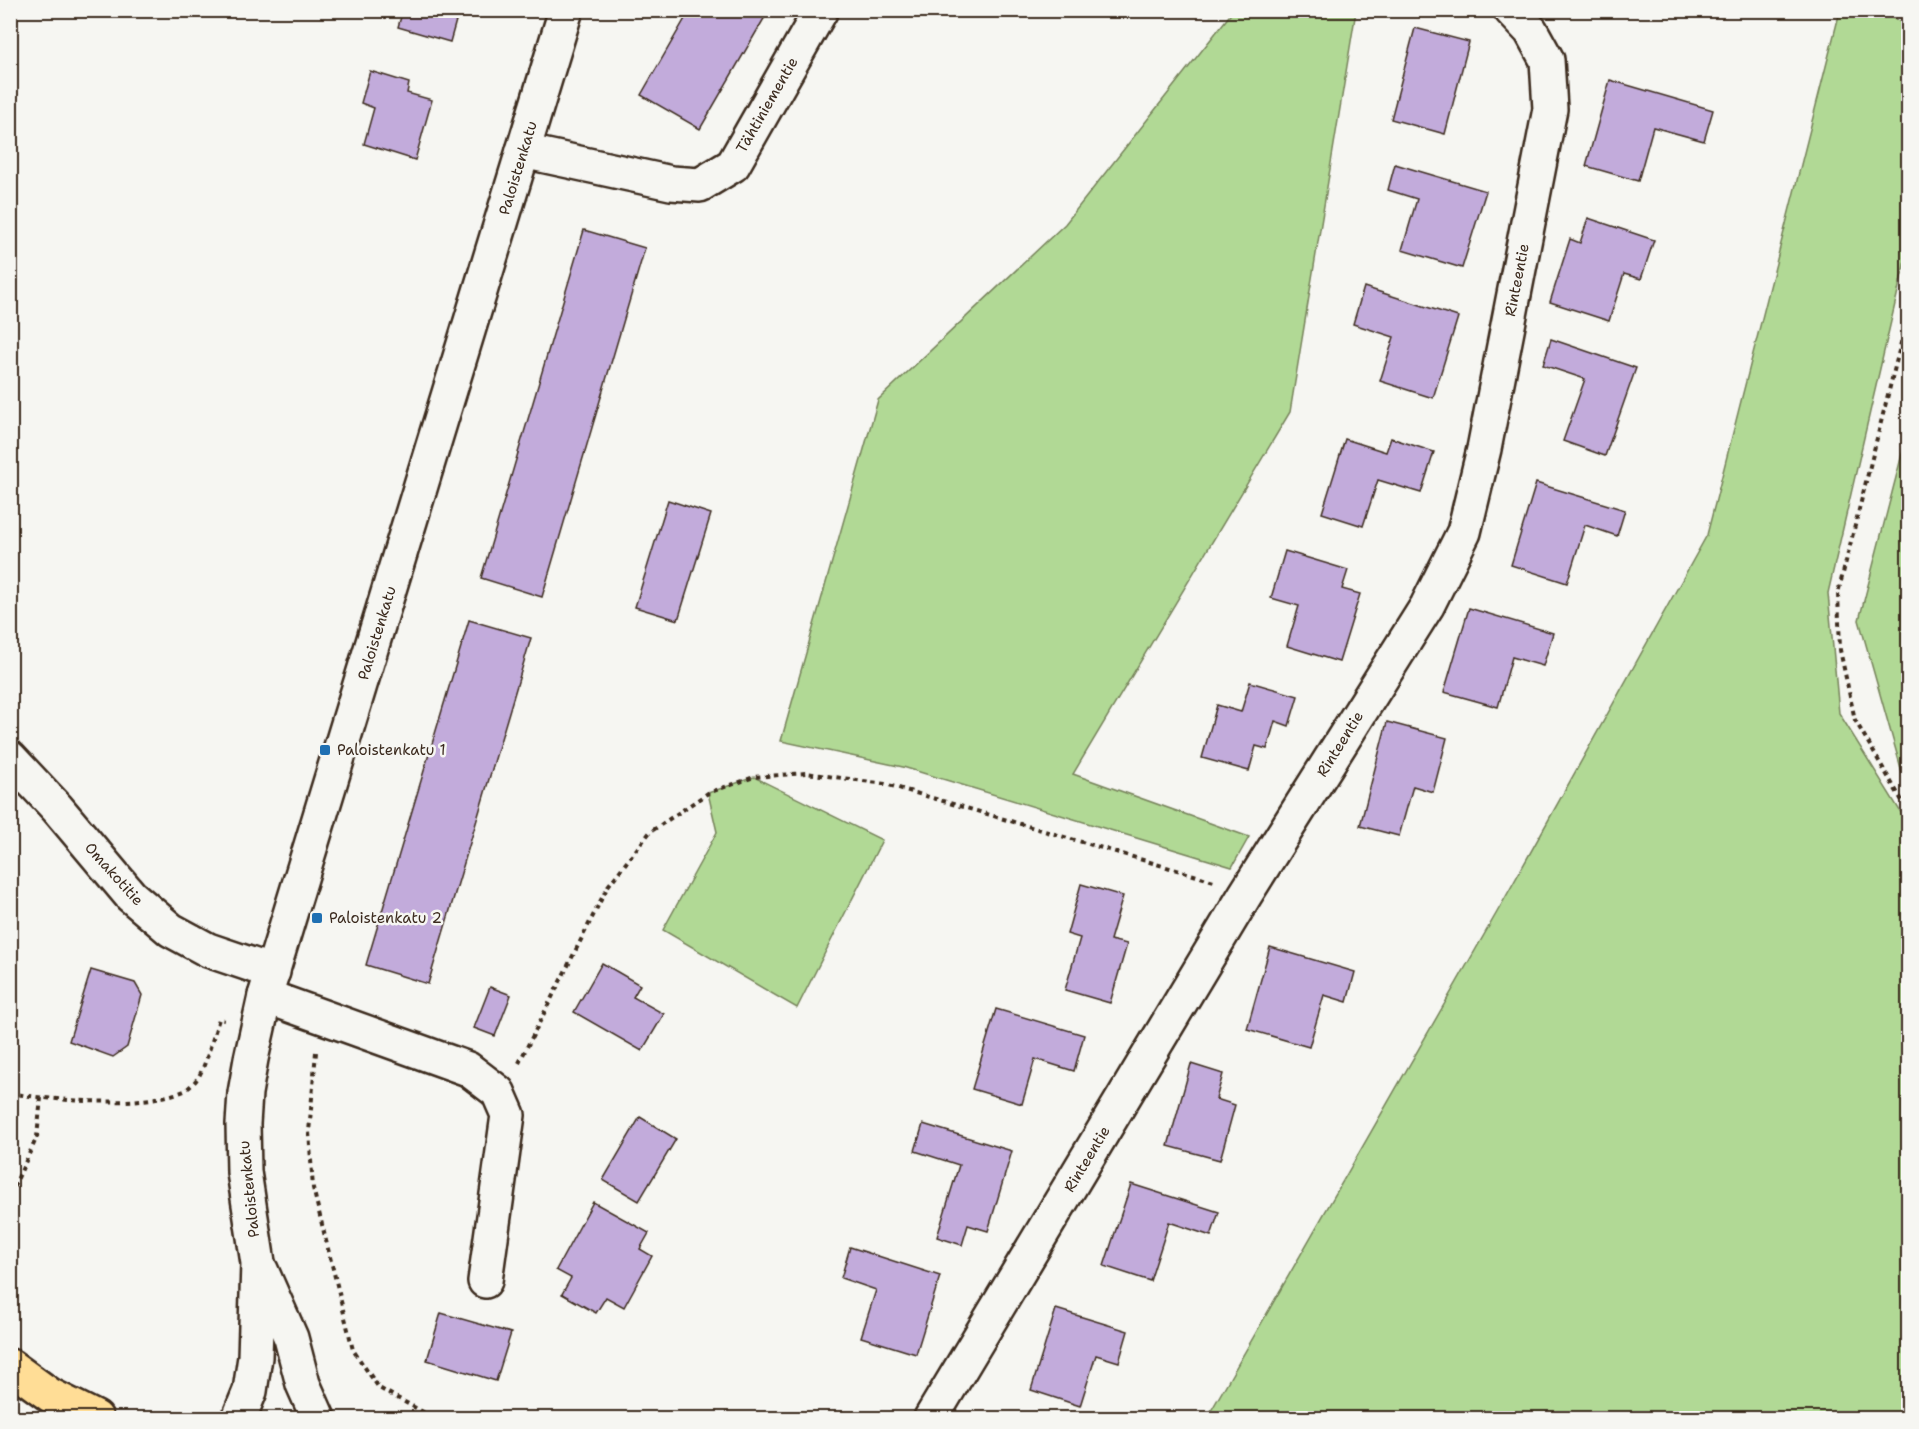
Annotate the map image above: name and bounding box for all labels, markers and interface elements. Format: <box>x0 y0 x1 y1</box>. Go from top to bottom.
street label: Tähtiniementie <box>731 53 803 157</box>
street label: Paloistenkatu <box>494 119 542 217</box>
street label: Rinteentie <box>1500 242 1534 318</box>
street label: Paloistenkatu <box>353 584 401 682</box>
street label: Rinteentie <box>1312 707 1368 781</box>
place label: Paloistenkatu 1 <box>337 740 446 760</box>
marker: Paloistenkatu 1 <box>318 743 332 757</box>
street label: Omakotitie <box>80 838 148 910</box>
place label: Paloistenkatu 2 <box>329 908 442 928</box>
marker: Paloistenkatu 2 <box>310 911 324 925</box>
street label: Rinteentie <box>1059 1122 1115 1196</box>
street label: Paloistenkatu <box>234 1140 264 1238</box>

